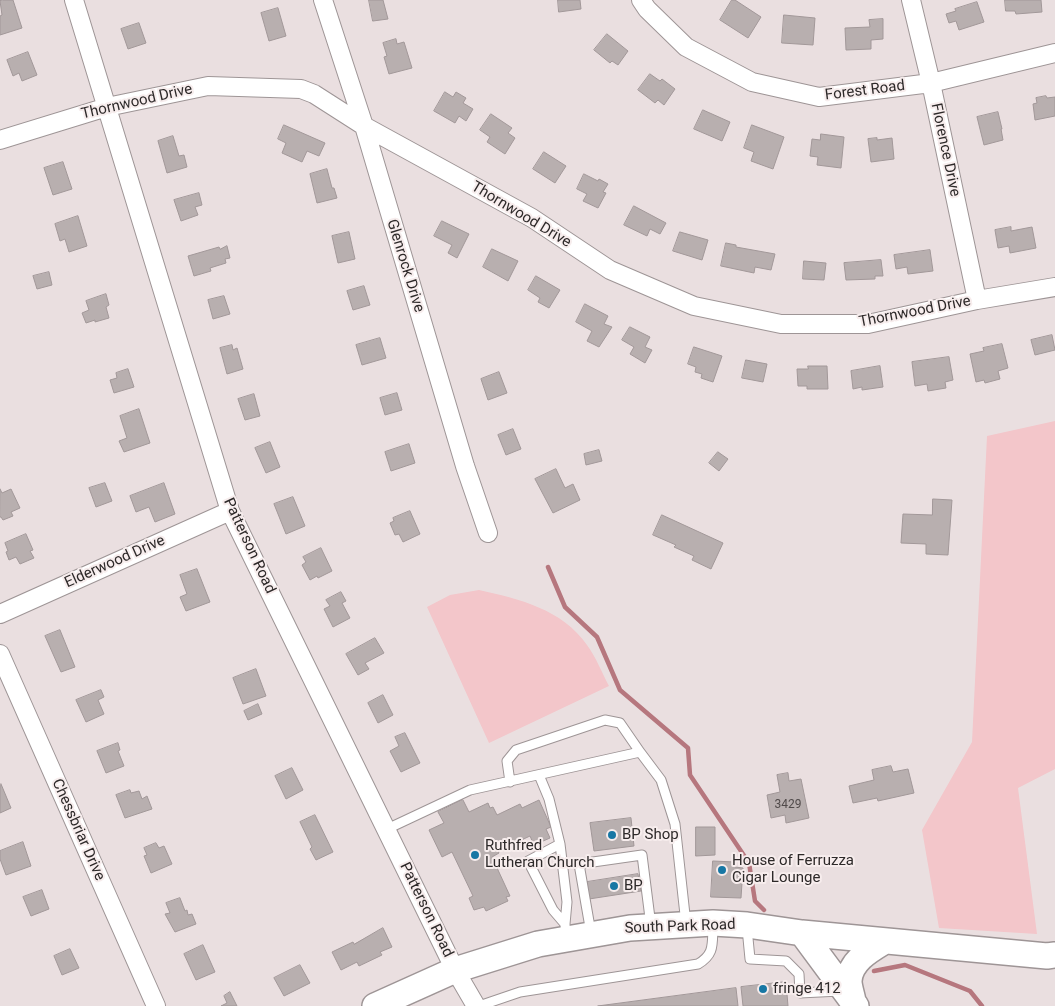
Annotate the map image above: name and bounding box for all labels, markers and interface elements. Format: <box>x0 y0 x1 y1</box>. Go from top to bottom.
street label: Forest Road <box>824 77 906 105</box>
street label: Thornwood Drive <box>80 80 194 124</box>
street label: Florence Drive <box>926 102 964 198</box>
street label: Thornwood Drive <box>468 178 574 252</box>
street label: Glenrock Drive <box>382 217 428 315</box>
street label: Thornwood Drive <box>858 292 972 332</box>
street label: Patterson Road <box>219 495 279 597</box>
street label: Elderwood Drive <box>62 532 168 592</box>
street label: Chessbriar Drive <box>48 776 108 884</box>
house number: 3429 <box>775 798 801 812</box>
place label: BP Shop <box>622 826 679 844</box>
marker: BP Shop <box>606 829 618 841</box>
place label: Ruthfred Lutheran Church <box>485 837 594 872</box>
marker: Ruthfred Lutheran Church <box>469 849 481 861</box>
place label: House of Ferruzza Cigar Lounge <box>732 852 854 887</box>
street label: Patterson Road <box>395 860 457 960</box>
marker: House of Ferruzza Cigar Lounge <box>716 864 728 876</box>
place label: BP <box>624 877 643 895</box>
marker: BP <box>608 880 620 892</box>
street label: South Park Road <box>624 916 736 938</box>
place label: fringe 412 <box>773 980 841 998</box>
marker: fringe 412 <box>757 983 769 995</box>

